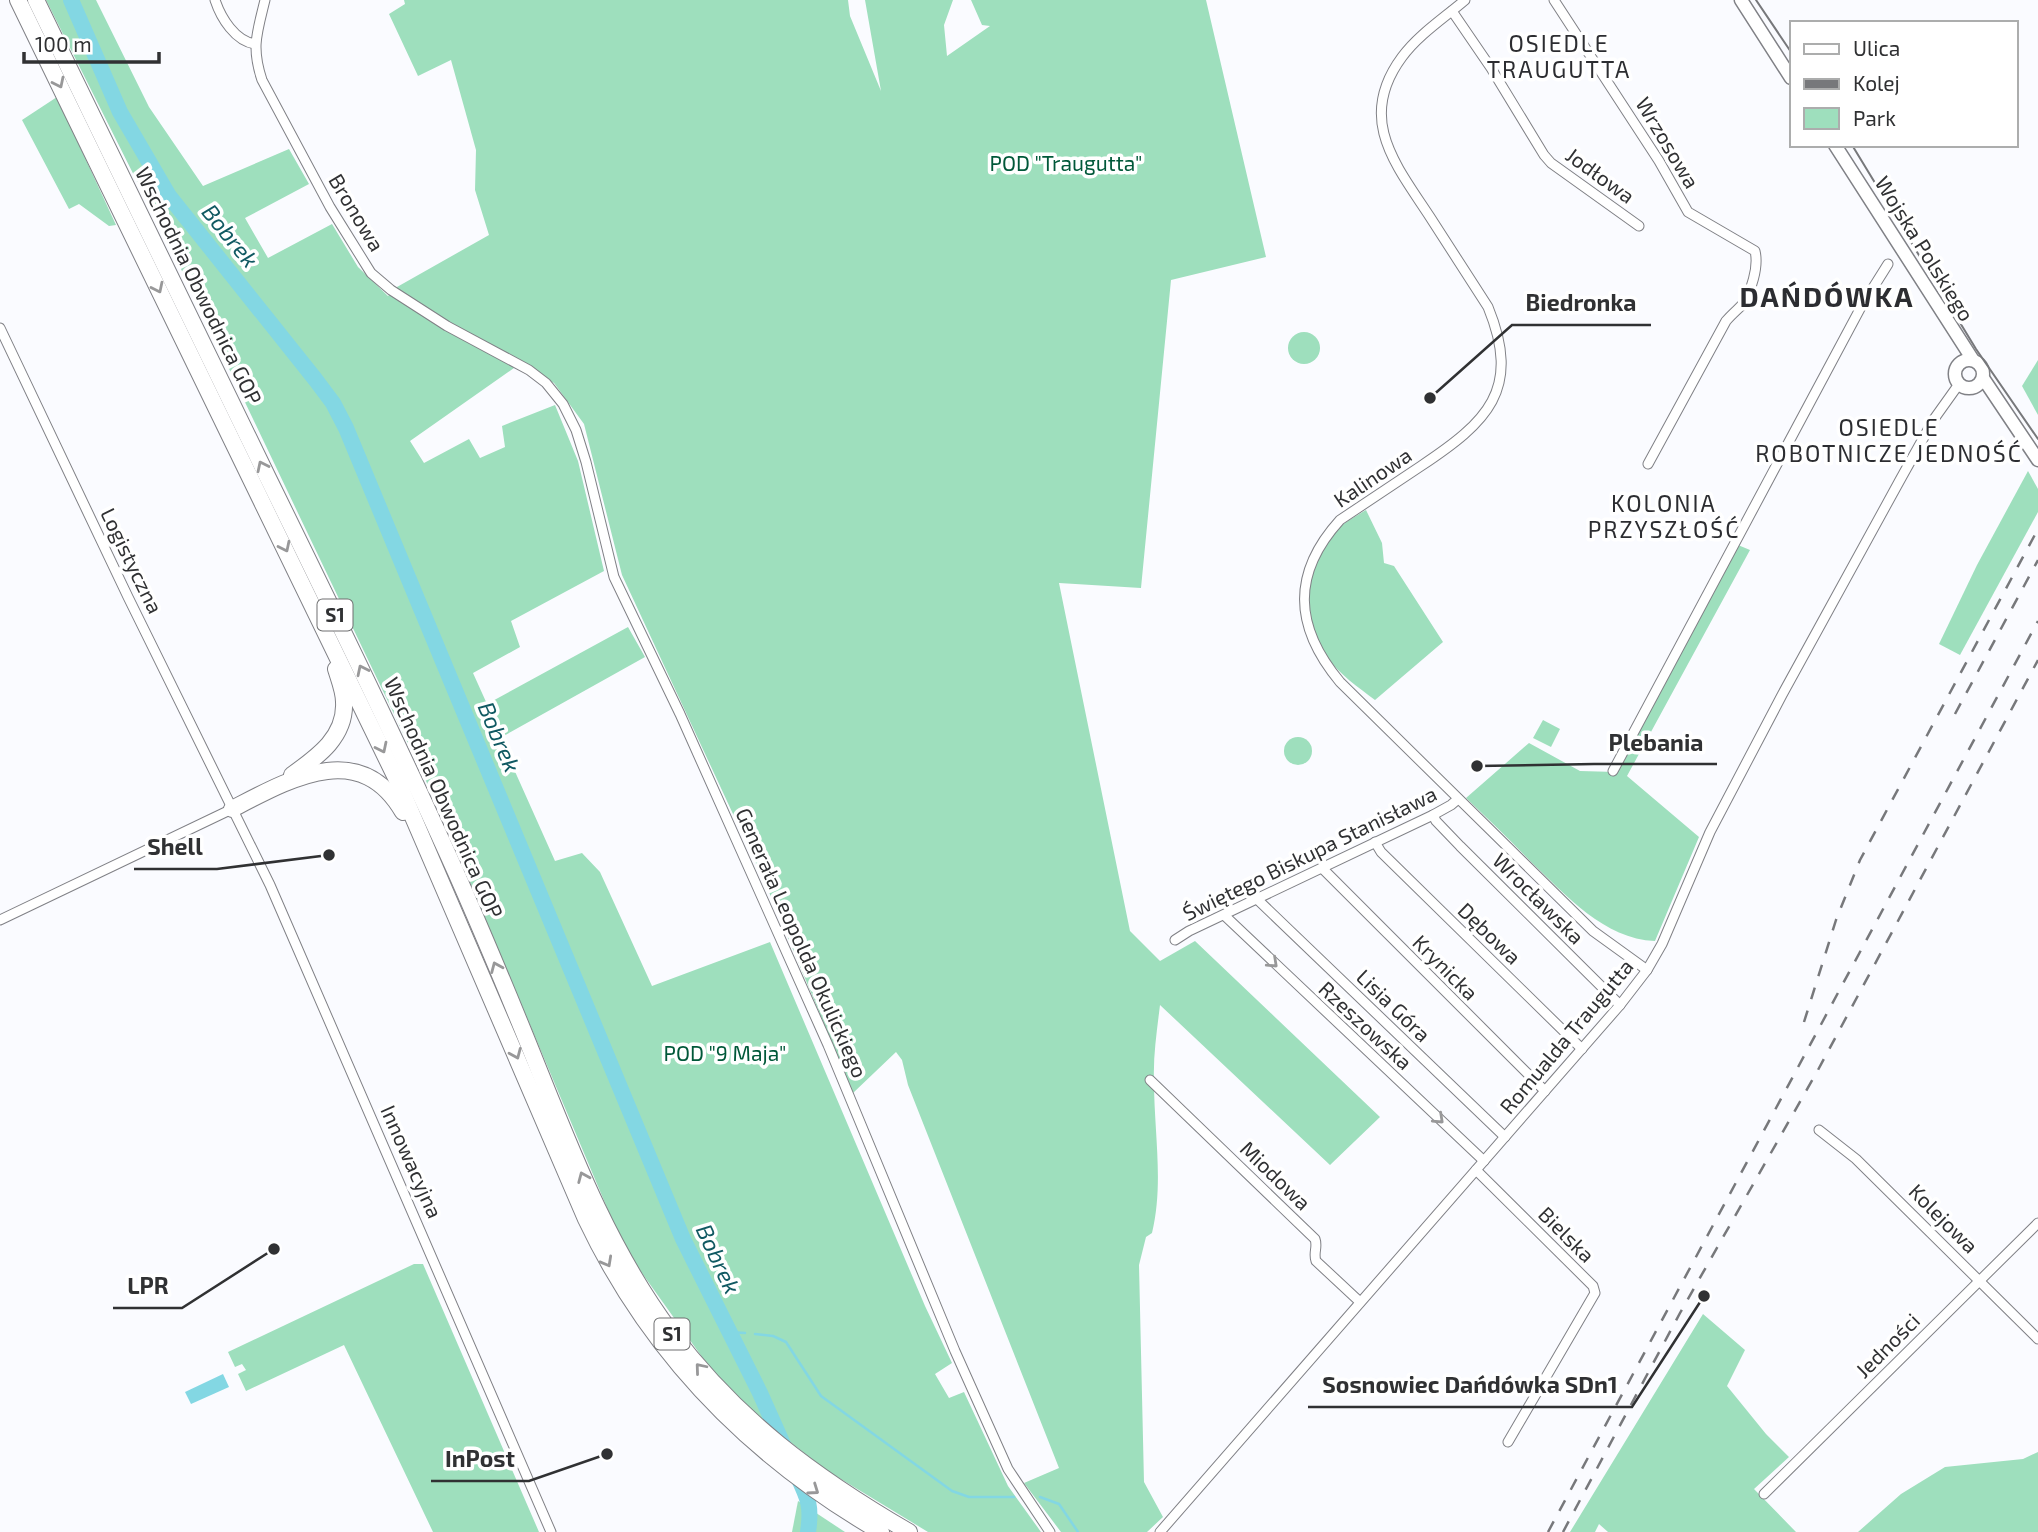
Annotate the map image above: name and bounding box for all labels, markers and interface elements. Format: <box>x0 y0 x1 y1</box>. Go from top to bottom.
scale bar <box>24 21 159 65</box>
legend <box>1790 21 2017 147</box>
district label: OSIEDLE TRAUGUTTA <box>1487 29 1631 83</box>
text: 100 m <box>35 31 92 56</box>
text: Ulica <box>1853 35 1900 60</box>
text: Kolej <box>1853 70 1900 96</box>
one-way arrow <box>50 76 64 88</box>
street label: Wrzosowa <box>1631 92 1705 192</box>
text: Park <box>1853 105 1896 130</box>
street label: Jodłowa <box>1562 142 1640 208</box>
park label: POD "Traugutta" <box>990 150 1142 175</box>
street label: Wschodnia Obwodnica GOP <box>131 163 268 408</box>
street label: Bronowa <box>324 169 390 255</box>
street label: Wojska Polskiego <box>1870 171 1980 326</box>
water label: Bobrek <box>197 198 265 273</box>
district label: DAŃDÓWKA <box>1739 279 1915 313</box>
one-way arrow <box>150 281 164 293</box>
callout: Biedronka <box>1512 281 1651 325</box>
text: Biedronka <box>1526 288 1636 316</box>
district label: OSIEDLE ROBOTNICZE JEDNOŚĆ <box>1755 413 2023 467</box>
street label: Kalinowa <box>1329 442 1416 512</box>
one-way arrow <box>257 461 271 473</box>
district label: KOLONIA PRZYSZŁOŚĆ <box>1588 489 1740 543</box>
street label: Logistyczna <box>96 504 169 617</box>
one-way arrow <box>276 540 290 552</box>
road number: S1 <box>318 600 352 630</box>
one-way arrow <box>357 665 371 677</box>
street label: Wschodnia Obwodnica GOP <box>380 673 509 922</box>
water label: Bobrek <box>473 697 527 776</box>
callout: Plebania <box>1594 720 1717 764</box>
text: Plebania <box>1609 728 1703 756</box>
one-way arrow <box>374 741 388 753</box>
street label: Świętego Biskupa Stanisława <box>1178 780 1440 925</box>
street label: Generała Leopolda Okulickiego <box>731 804 873 1081</box>
callout: Shell <box>134 825 217 869</box>
text: Shell <box>147 832 203 860</box>
street label: Wrocławska <box>1488 847 1590 949</box>
street label: Dębowa <box>1453 897 1527 969</box>
street label: Krynicka <box>1408 929 1484 1005</box>
street label: Romualda Traugutta <box>1494 954 1638 1118</box>
one-way arrow <box>1265 955 1278 968</box>
one-way arrow <box>490 962 504 975</box>
street label: Lisia Góra <box>1352 964 1436 1046</box>
street label: Rzeszowska <box>1314 975 1418 1074</box>
park label: POD "9 Maja" <box>664 1040 786 1066</box>
one-way arrow <box>507 1047 521 1059</box>
street label: Innowacyjna <box>375 1101 448 1222</box>
one-way arrow <box>1431 1110 1444 1123</box>
street label: Miodowa <box>1236 1135 1316 1215</box>
one-way arrow <box>578 1172 592 1184</box>
street label: Kolejowa <box>1904 1178 1984 1258</box>
street label: Bielska <box>1534 1201 1600 1267</box>
water label: Bobrek <box>691 1219 747 1298</box>
one-way arrow <box>599 1254 612 1267</box>
callout: LPR <box>113 1264 182 1308</box>
text: LPR <box>127 1271 169 1299</box>
street label: Jedności <box>1850 1308 1924 1382</box>
road number: S1 <box>654 1318 690 1350</box>
one-way arrow <box>696 1363 708 1376</box>
callout: Sosnowiec Dańdówka SDn1 <box>1308 1363 1632 1407</box>
text: Sosnowiec Dańdówka SDn1 <box>1322 1370 1618 1398</box>
callout: InPost <box>431 1437 529 1481</box>
text: InPost <box>445 1444 515 1472</box>
one-way arrow <box>806 1481 819 1494</box>

